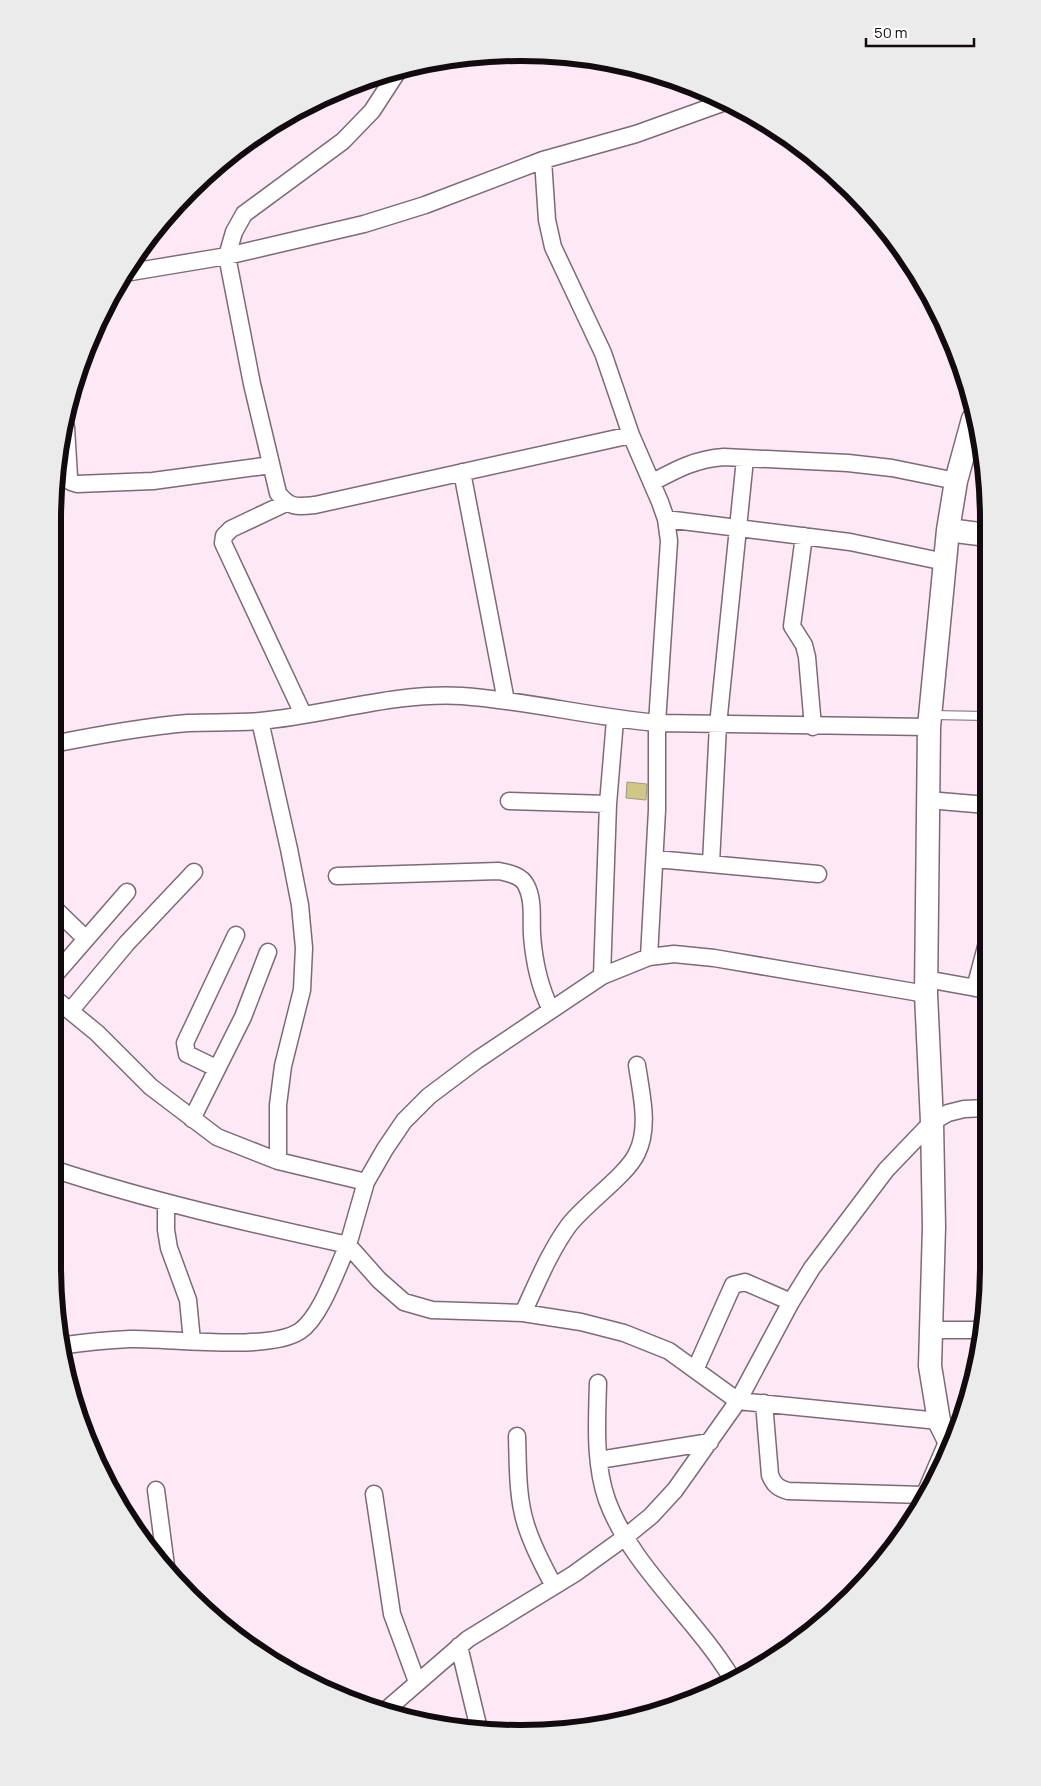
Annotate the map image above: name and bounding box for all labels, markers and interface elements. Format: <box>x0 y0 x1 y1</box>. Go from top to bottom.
scale bar <box>866 15 974 47</box>
text: 50 m <box>874 22 908 43</box>

